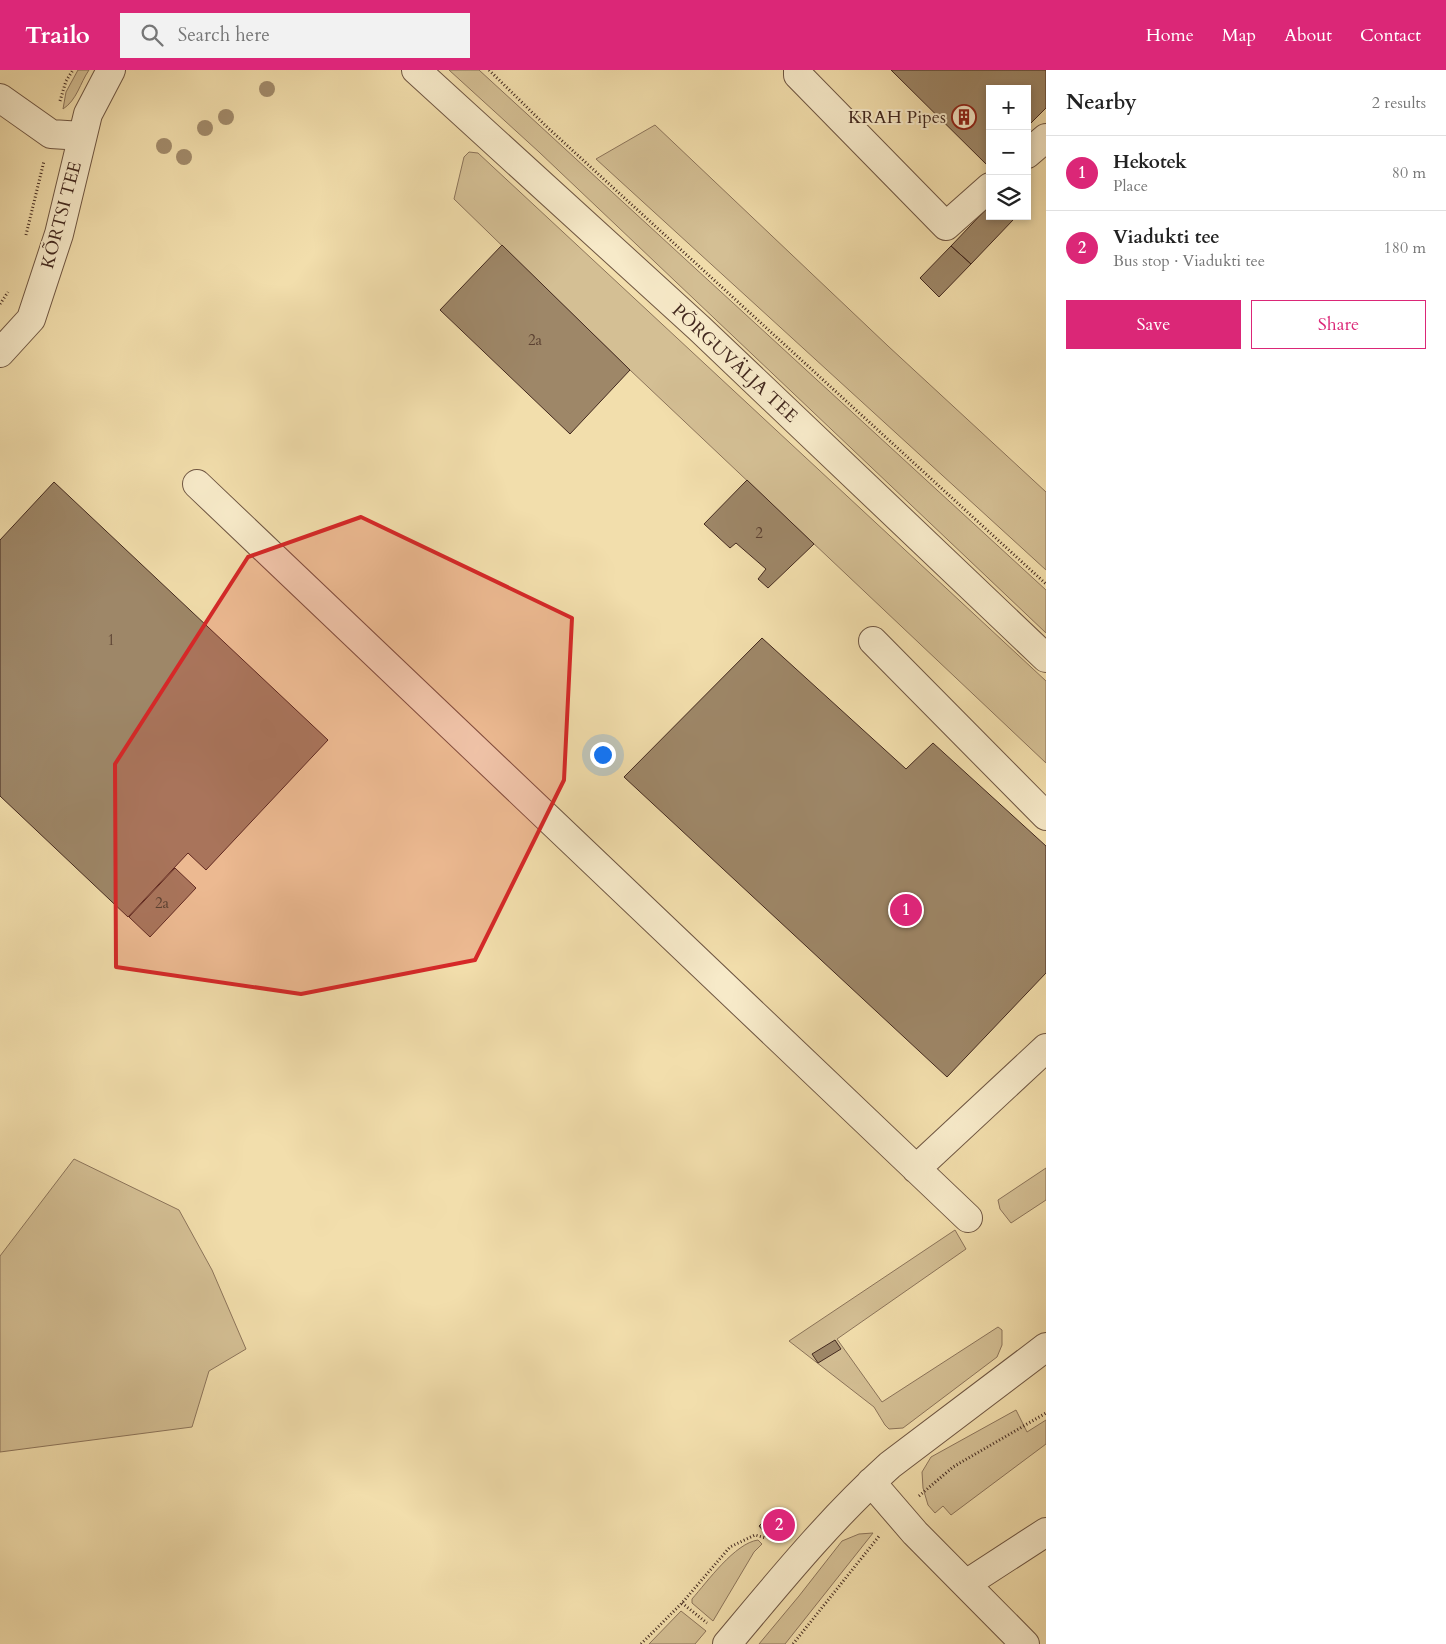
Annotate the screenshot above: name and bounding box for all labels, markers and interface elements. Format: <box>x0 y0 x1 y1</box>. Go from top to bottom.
search box <box>120 13 470 58</box>
text: Trailo <box>25 19 90 52</box>
icon: search <box>138 21 166 49</box>
text: Search here <box>178 22 270 48</box>
text: Home <box>1146 23 1194 48</box>
text: Map <box>1222 23 1256 48</box>
text: About <box>1284 23 1332 48</box>
text: Contact <box>1360 23 1421 48</box>
map controls <box>986 85 1031 220</box>
button: + <box>986 85 1031 130</box>
text: Nearby <box>1066 88 1137 117</box>
text: 2 results <box>1372 92 1426 114</box>
building icon: KRAH Pipes <box>951 104 977 130</box>
place label: KRAH Pipes <box>848 105 946 130</box>
button: − <box>986 130 1031 175</box>
text: Hekotek <box>1113 149 1187 175</box>
street label: KÕRTSI TEE <box>35 159 88 272</box>
text: 1 <box>1078 162 1086 184</box>
text: 80 m <box>1392 162 1426 184</box>
button: layers <box>986 175 1031 220</box>
text: Place <box>1113 175 1148 197</box>
text: Viadukti tee <box>1113 224 1220 250</box>
text: 2 <box>1078 237 1086 259</box>
text: 180 m <box>1384 237 1426 259</box>
text: Bus stop · Viadukti tee <box>1113 250 1265 272</box>
street label: PÕRGUVÄLJA TEE <box>666 298 803 428</box>
button: Save <box>1066 300 1241 349</box>
button: Share <box>1251 300 1426 349</box>
house number: 2a <box>528 330 543 350</box>
house number: 2 <box>755 523 763 543</box>
house number: 1 <box>107 630 115 650</box>
your location <box>590 742 616 768</box>
pin: 1 <box>890 891 922 929</box>
house number: 2a <box>155 893 170 913</box>
pin: 2 <box>763 1506 795 1544</box>

